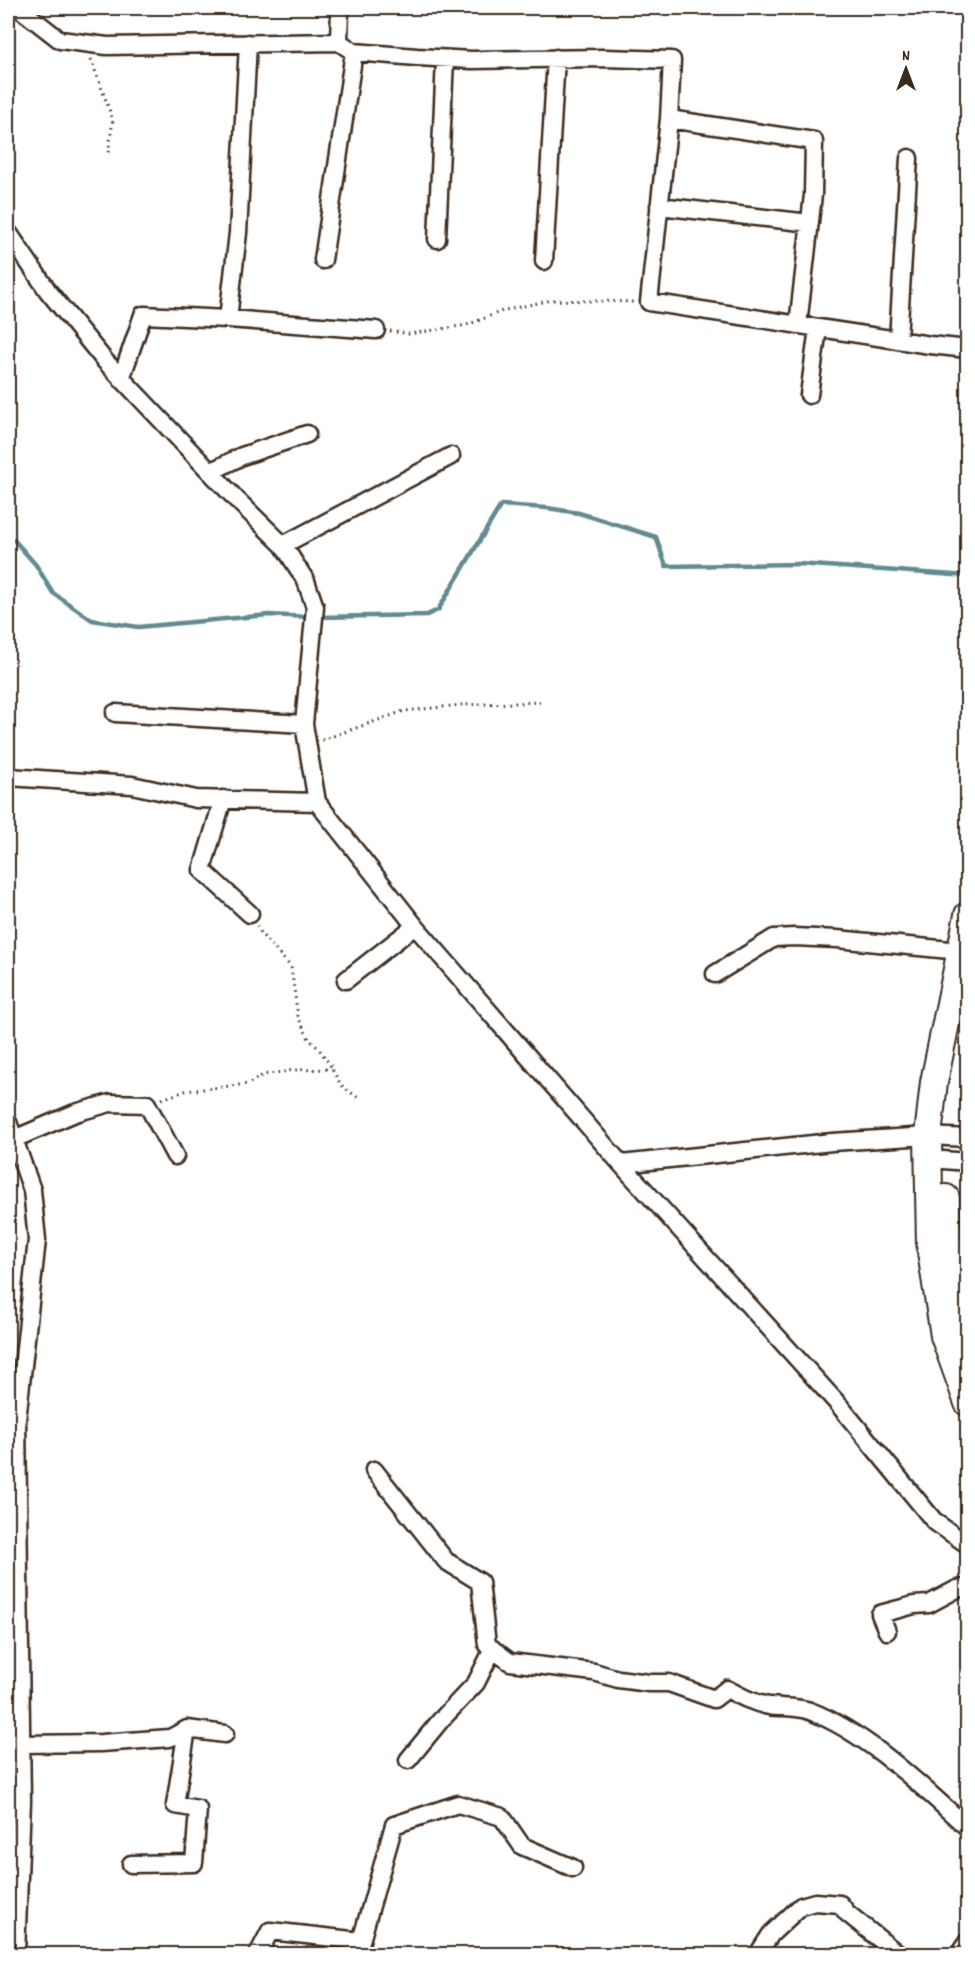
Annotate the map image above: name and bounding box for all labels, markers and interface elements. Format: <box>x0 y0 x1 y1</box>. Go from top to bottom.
north arrow <box>876 39 936 99</box>
text: N <box>902 45 910 68</box>

